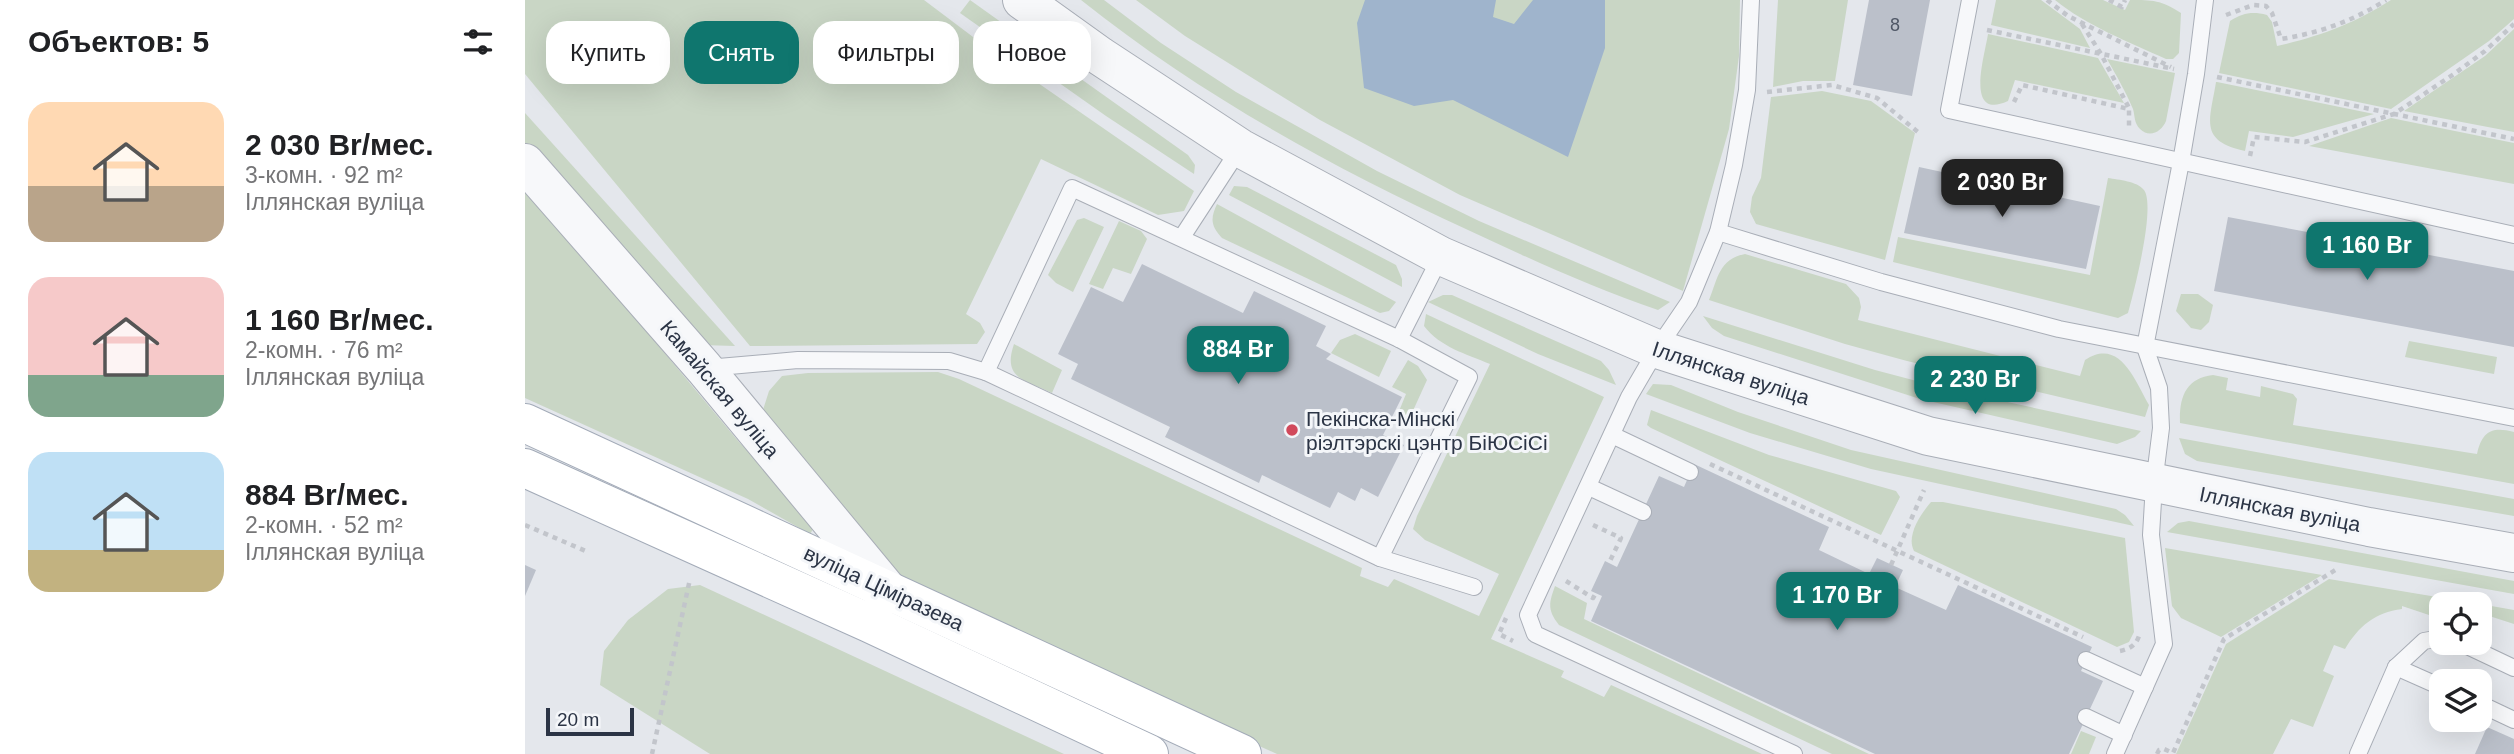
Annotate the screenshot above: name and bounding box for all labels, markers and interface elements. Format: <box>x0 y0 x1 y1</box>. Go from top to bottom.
house number: 8 <box>1890 15 1900 35</box>
chip: Купить <box>546 21 670 84</box>
chip: Снять <box>684 21 799 84</box>
chip: Фильтры <box>813 21 959 84</box>
chip: Новое <box>973 21 1091 84</box>
icon: filters <box>459 23 497 61</box>
text: Объектов: 5 <box>28 25 209 58</box>
text: 2 030 Br/мес. <box>245 128 434 161</box>
icon: home <box>84 130 168 214</box>
pin: 2 030 Br <box>1930 160 2074 219</box>
text: 3-комн. · 92 m² <box>245 162 403 188</box>
text: 2 030 Br <box>1957 169 2047 195</box>
text: Іллянская вуліца <box>245 189 424 215</box>
pin: 1 160 Br <box>2295 222 2439 282</box>
text: 1 160 Br <box>2322 232 2412 258</box>
text: 1 160 Br/мес. <box>245 303 434 336</box>
icon: home <box>84 305 168 389</box>
street label: Камайская вуліца <box>656 316 784 463</box>
pin: 884 Br <box>1181 326 1295 386</box>
text: 884 Br <box>1203 336 1273 362</box>
text: 2-комн. · 76 m² <box>245 337 403 363</box>
street label: Іллянская вуліца <box>1650 337 1813 409</box>
pin: 2 230 Br <box>1903 356 2047 416</box>
text: Іллянская вуліца <box>245 364 424 390</box>
text: 2 230 Br <box>1930 366 2020 392</box>
place label: Пекінска-Мінскі ріэлтэрскі цэнтр БіЮСіСі <box>1306 407 1548 454</box>
marker: Пекінска-Мінскі ріэлтэрскі цэнтр БіЮСіСі <box>1284 422 1300 438</box>
text: 884 Br/мес. <box>245 478 409 511</box>
icon: home <box>84 480 168 564</box>
street label: Іллянская вуліца <box>2197 482 2363 536</box>
text: 2-комн. · 52 m² <box>245 512 403 538</box>
text: Іллянская вуліца <box>245 539 424 565</box>
street label: вуліца Ціміразева <box>801 541 968 635</box>
pin: 1 170 Br <box>1765 572 1909 632</box>
text: 1 170 Br <box>1792 582 1882 608</box>
map controls <box>2429 592 2492 732</box>
button: locate <box>2429 592 2492 655</box>
button: layers <box>2429 669 2492 732</box>
scale bar <box>546 705 633 737</box>
text: 20 m <box>557 709 599 730</box>

